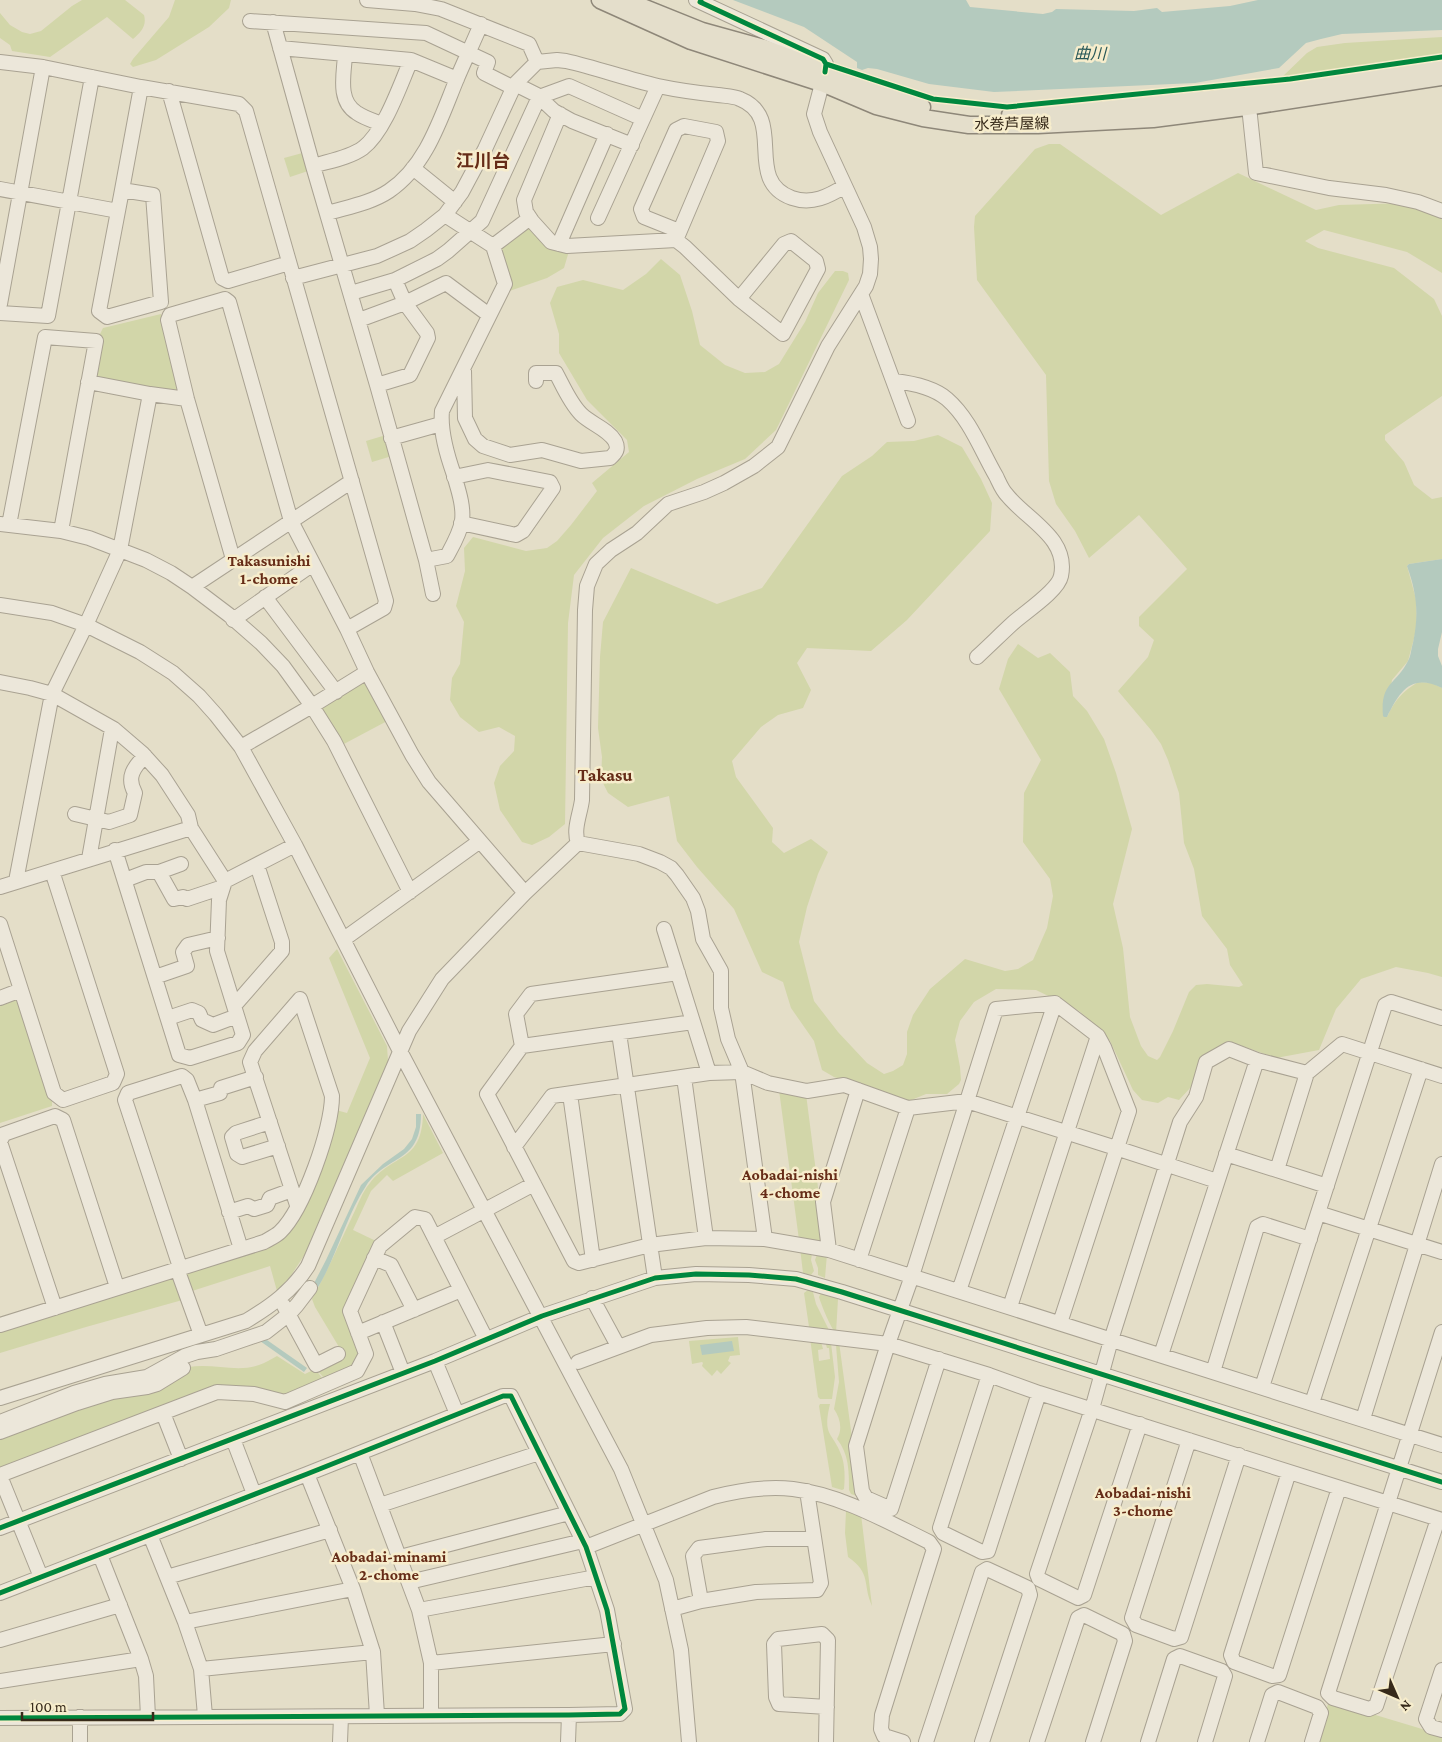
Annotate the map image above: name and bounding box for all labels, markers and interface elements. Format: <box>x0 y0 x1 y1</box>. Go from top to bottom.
water label: 曲川 <box>1074 45 1108 62</box>
street label: 水巻芦屋線 <box>974 115 1050 133</box>
district label: 江川台 <box>456 151 510 171</box>
district label: Takasunishi 1-chome <box>228 552 311 587</box>
district label: Takasu <box>578 765 633 785</box>
district label: Aobadai-nishi 4-chome <box>741 1166 838 1201</box>
district label: Aobadai-nishi 3-chome <box>1094 1484 1191 1519</box>
district label: Aobadai-minami 2-chome <box>330 1548 447 1583</box>
north arrow <box>1372 1672 1422 1722</box>
scale bar <box>22 1690 154 1722</box>
text: N <box>1397 1697 1415 1716</box>
text: 100 m <box>30 1699 67 1715</box>

